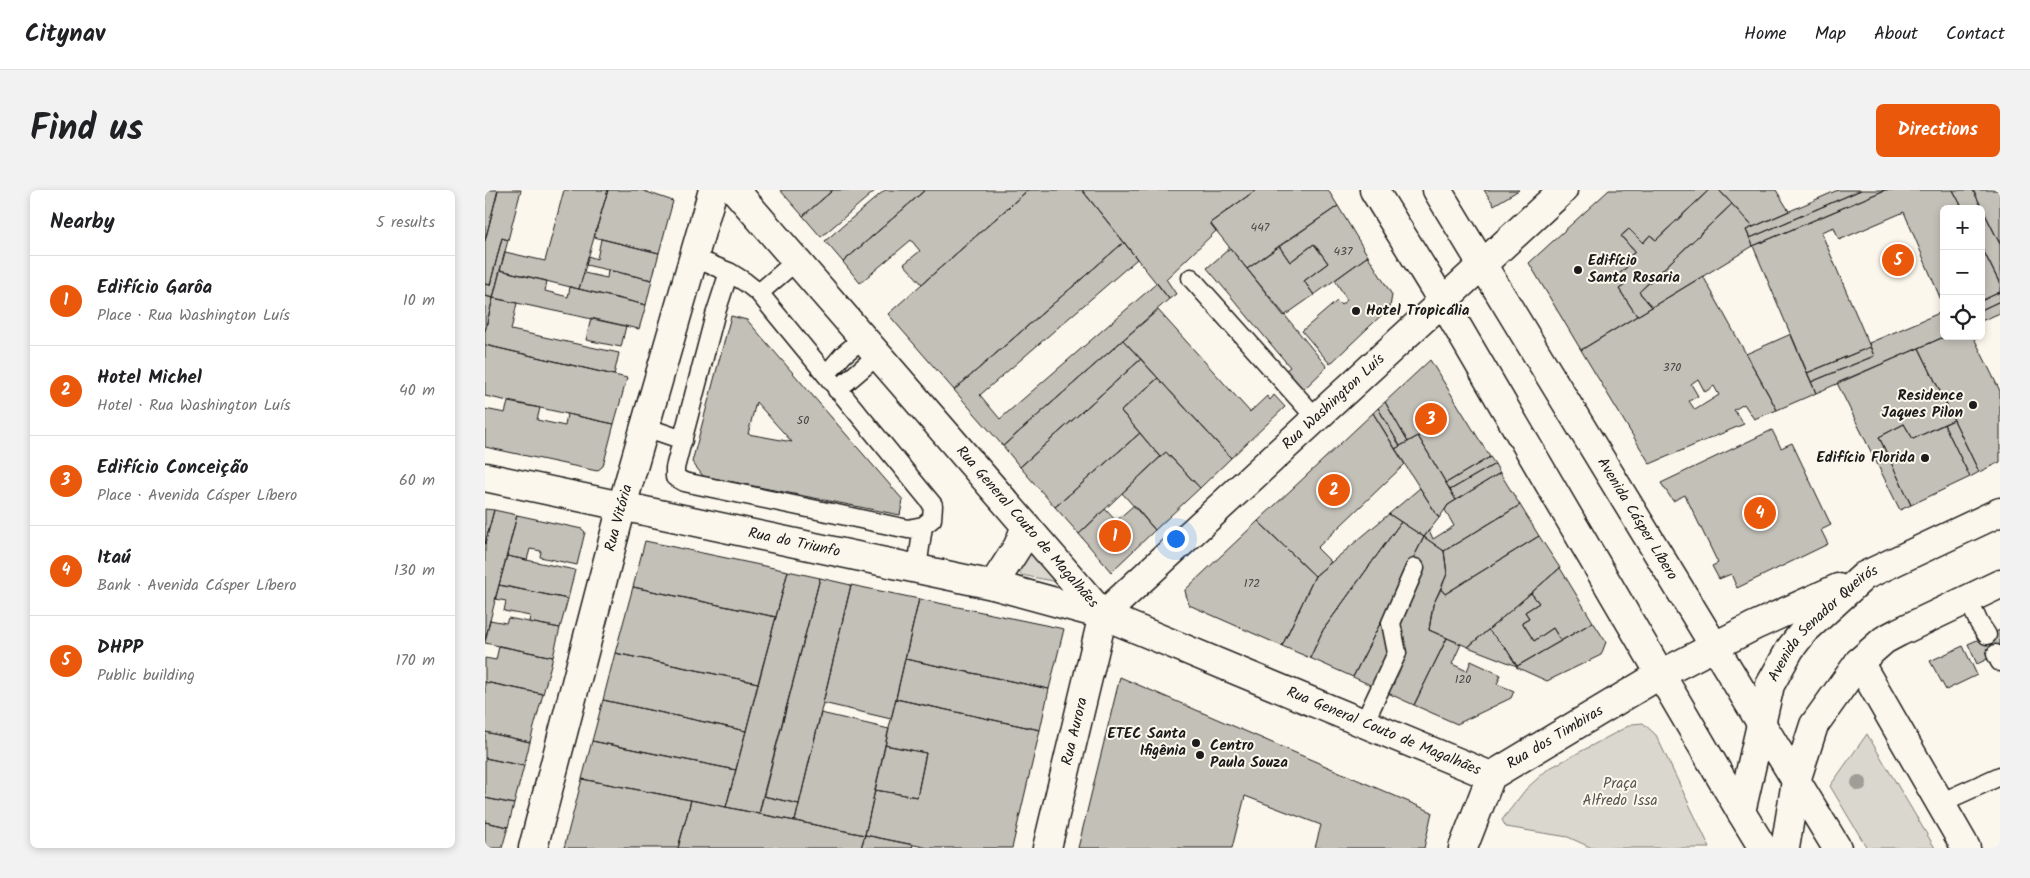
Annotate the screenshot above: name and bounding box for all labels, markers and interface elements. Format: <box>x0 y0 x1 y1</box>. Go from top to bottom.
text: Citynav <box>25 15 105 54</box>
text: Home <box>1744 20 1787 49</box>
text: Map <box>1815 20 1846 49</box>
text: About <box>1874 20 1918 49</box>
text: Contact <box>1946 20 2005 49</box>
text: Find us <box>30 102 143 158</box>
button: Directions <box>1876 104 2000 157</box>
map controls <box>1940 205 1985 340</box>
button: + <box>1940 205 1985 250</box>
text: Nearby <box>50 206 115 239</box>
text: 5 results <box>376 210 435 235</box>
house number: 447 <box>1251 218 1270 237</box>
pin: 5 <box>1882 241 1914 279</box>
house number: 437 <box>1334 242 1353 261</box>
place label: Edifício Santa Rosaria <box>1588 249 1680 290</box>
button: − <box>1940 250 1985 295</box>
marker: Edifício Santa Rosaria <box>1572 264 1584 276</box>
text: Edifício Garôa <box>97 273 212 303</box>
text: 1 <box>64 288 68 313</box>
text: 10 m <box>403 288 435 313</box>
button: locate <box>1940 295 1985 340</box>
place label: Hotel Tropicália <box>1366 299 1470 323</box>
text: Place · Rua Washington Luís <box>97 303 290 328</box>
marker: Hotel Tropicália <box>1350 305 1362 317</box>
street label: Rua Washington Luís <box>1277 348 1391 456</box>
house number: 370 <box>1663 358 1681 377</box>
text: Hotel Michel <box>97 363 202 393</box>
text: 2 <box>61 378 71 403</box>
text: 40 m <box>399 378 435 403</box>
place label: Residence Jaques Pilon <box>1882 384 1964 425</box>
text: Hotel · Rua Washington Luís <box>97 393 291 418</box>
marker: Residence Jaques Pilon <box>1967 399 1979 411</box>
pin: 3 <box>1415 400 1447 438</box>
house number: 50 <box>797 411 809 430</box>
street label: Rua General Couto de Magalhães <box>950 441 1105 614</box>
place label: Edifício Florida <box>1816 446 1915 470</box>
marker: Edifício Florida <box>1919 452 1931 464</box>
text: Edifício Conceição <box>97 453 248 483</box>
street label: Avenida Cásper Líbero <box>1590 453 1684 585</box>
text: 3 <box>62 468 70 493</box>
text: 60 m <box>399 468 435 493</box>
pin: 2 <box>1318 471 1350 509</box>
street label: Rua Vitória <box>599 482 640 554</box>
text: Place · Avenida Cásper Líbero <box>97 483 297 508</box>
pin: 4 <box>1744 494 1776 532</box>
pin: 1 <box>1099 517 1131 555</box>
street label: Rua do Triunfo <box>746 521 843 564</box>
your location <box>1163 526 1189 552</box>
text: Itaú <box>97 543 130 573</box>
text: 4 <box>62 558 70 583</box>
text: 130 m <box>394 558 435 583</box>
street label: Avenida Senador Queirós <box>1762 559 1883 686</box>
text: Bank · Avenida Cásper Líbero <box>97 573 296 598</box>
house number: 172 <box>1244 574 1260 593</box>
text: DHPP <box>97 633 143 663</box>
text: 5 <box>62 648 70 673</box>
text: 170 m <box>395 648 435 673</box>
text: Public building <box>97 663 195 688</box>
house number: 120 <box>1455 670 1471 689</box>
street label: Rua General Couto de Magalhães <box>1283 680 1485 783</box>
street label: Rua Aurora <box>1055 695 1095 768</box>
street label: Rua dos Timbiras <box>1502 699 1609 776</box>
place label: ETEC Santa Ifigênia <box>1108 722 1186 763</box>
place label: Centro Paula Souza <box>1210 734 1288 775</box>
marker: ETEC Santa Ifigênia <box>1190 737 1202 749</box>
marker: Centro Paula Souza <box>1194 749 1206 761</box>
park label: Praça Alfredo Issa <box>1583 772 1657 813</box>

